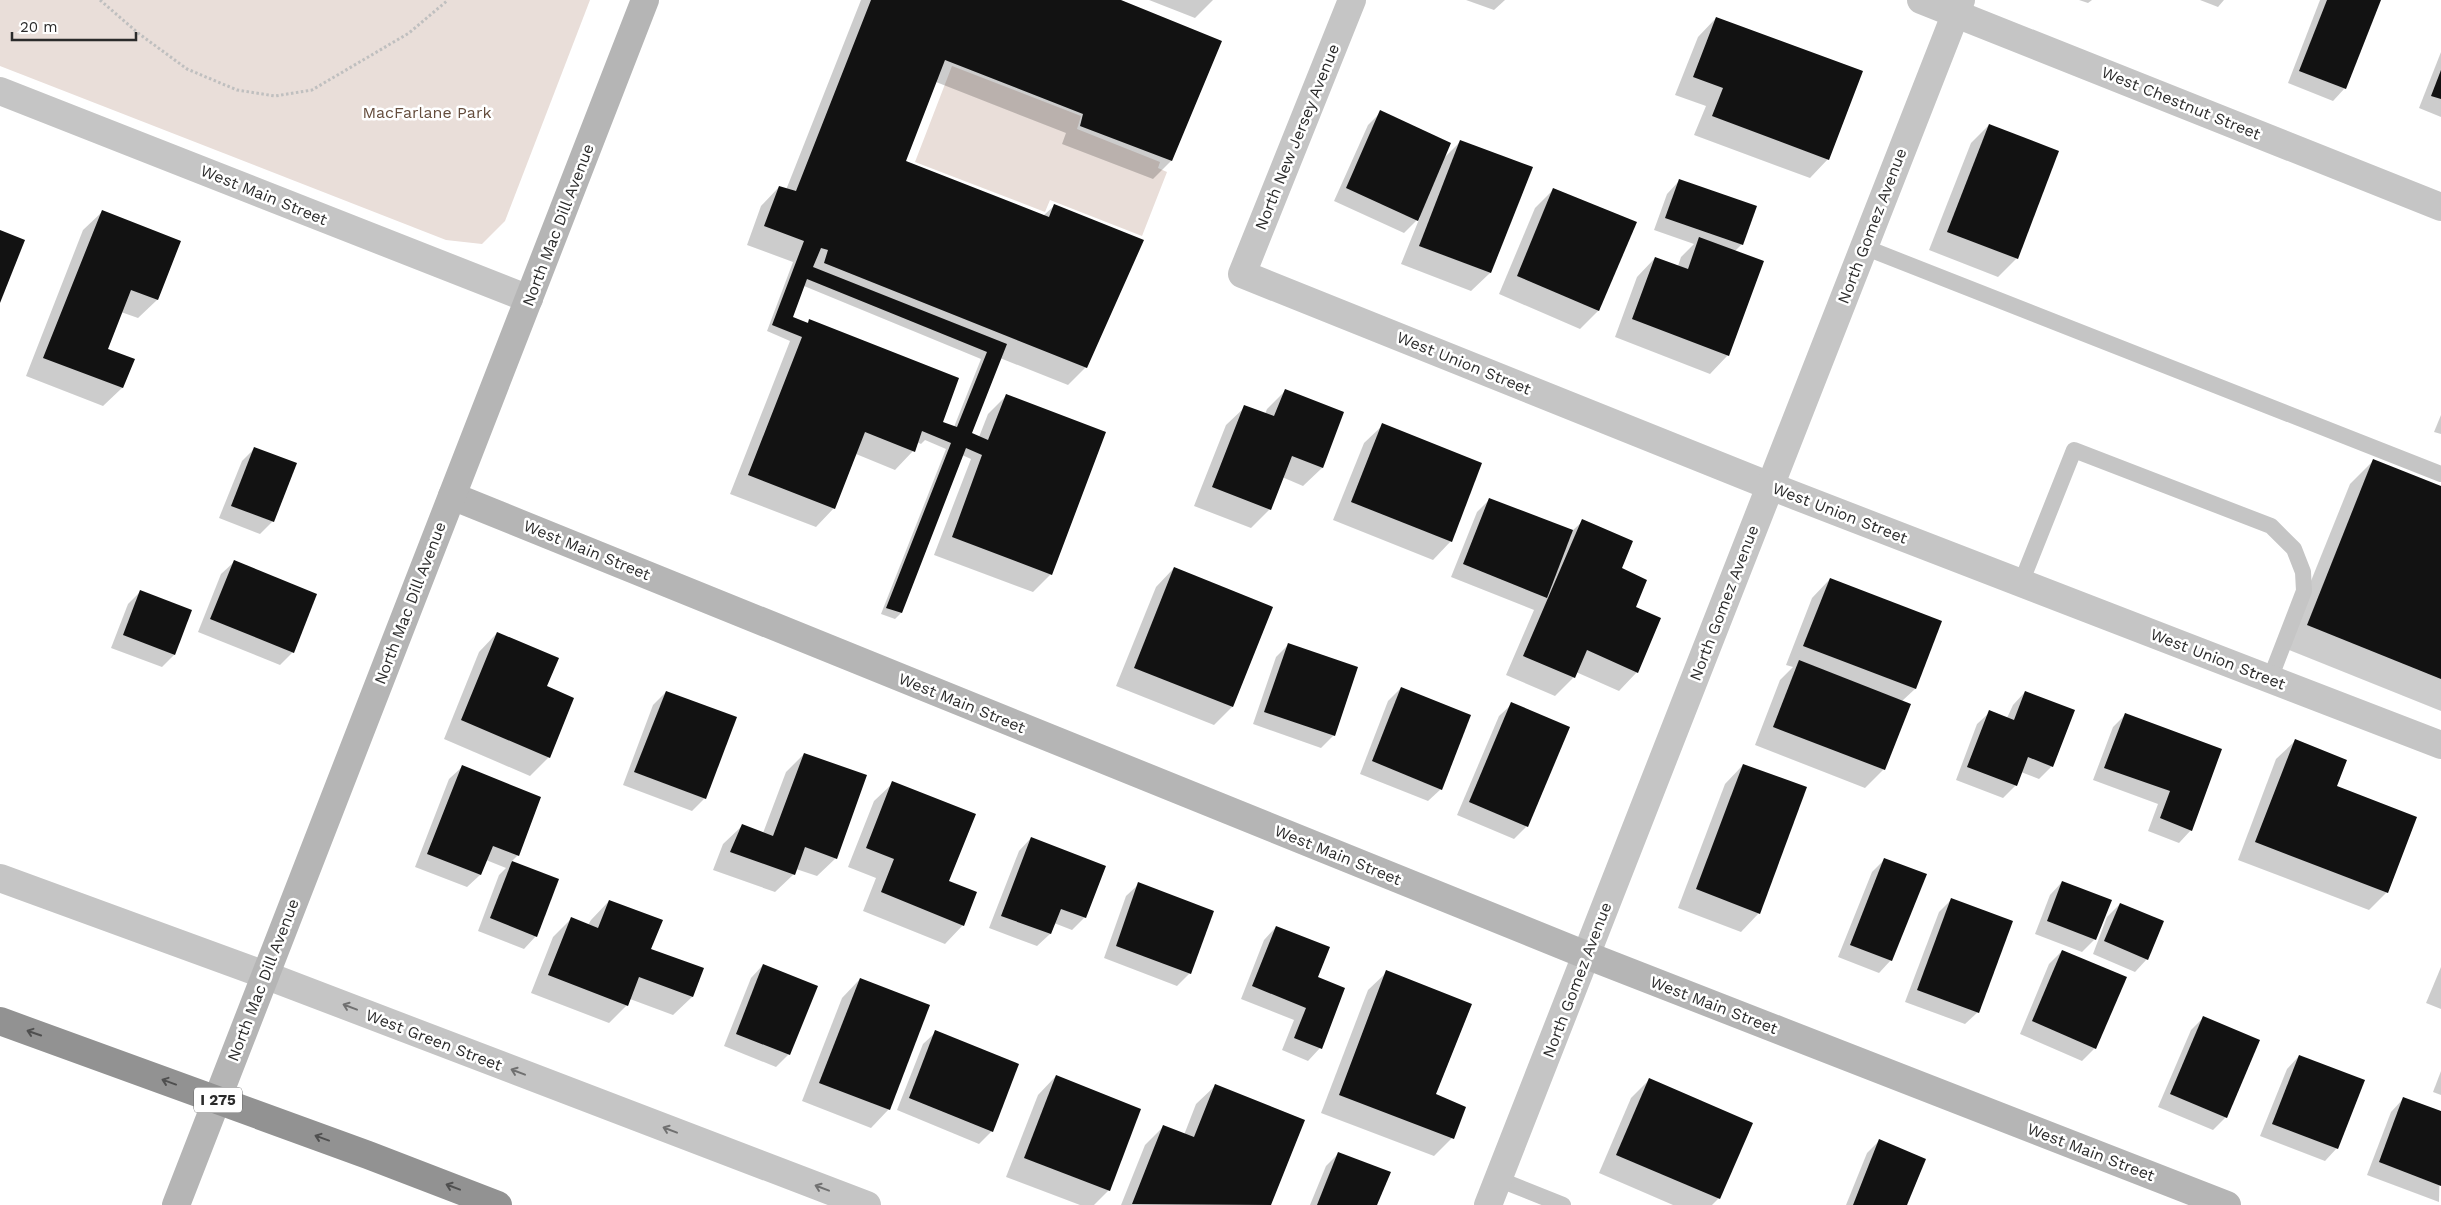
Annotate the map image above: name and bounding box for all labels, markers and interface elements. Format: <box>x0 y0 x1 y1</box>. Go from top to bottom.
scale bar <box>12 10 136 42</box>
text: 20 m <box>20 18 58 36</box>
street label: North New Jersey Avenue <box>1251 41 1343 233</box>
street label: West Chestnut Street <box>2099 62 2264 144</box>
park label: MacFarlane Park <box>362 103 492 122</box>
street label: North Mac Dill Avenue <box>518 141 598 309</box>
street label: North Gomez Avenue <box>1834 146 1910 306</box>
street label: West Main Street <box>198 161 330 229</box>
street label: West Union Street <box>1394 327 1534 399</box>
street label: West Union Street <box>1770 478 1911 548</box>
street label: West Main Street <box>521 516 653 584</box>
street label: North Mac Dill Avenue <box>370 519 450 687</box>
street label: North Gomez Avenue <box>1686 523 1762 683</box>
street label: West Union Street <box>2148 624 2289 694</box>
street label: West Main Street <box>896 669 1028 737</box>
street label: West Main Street <box>1272 821 1404 889</box>
street label: North Mac Dill Avenue <box>223 896 303 1064</box>
street label: North Gomez Avenue <box>1539 900 1615 1060</box>
street label: West Main Street <box>1648 972 1781 1038</box>
one-way arrow <box>343 1002 358 1012</box>
street label: West Green Street <box>363 1005 505 1075</box>
one-way arrow <box>27 1028 42 1037</box>
one-way arrow <box>511 1067 526 1076</box>
one-way arrow <box>162 1077 177 1086</box>
road number: I 275 <box>194 1088 242 1112</box>
street label: West Main Street <box>2025 1119 2158 1185</box>
one-way arrow <box>663 1125 678 1134</box>
one-way arrow <box>315 1133 330 1142</box>
one-way arrow <box>445 1182 460 1191</box>
one-way arrow <box>815 1182 830 1192</box>

